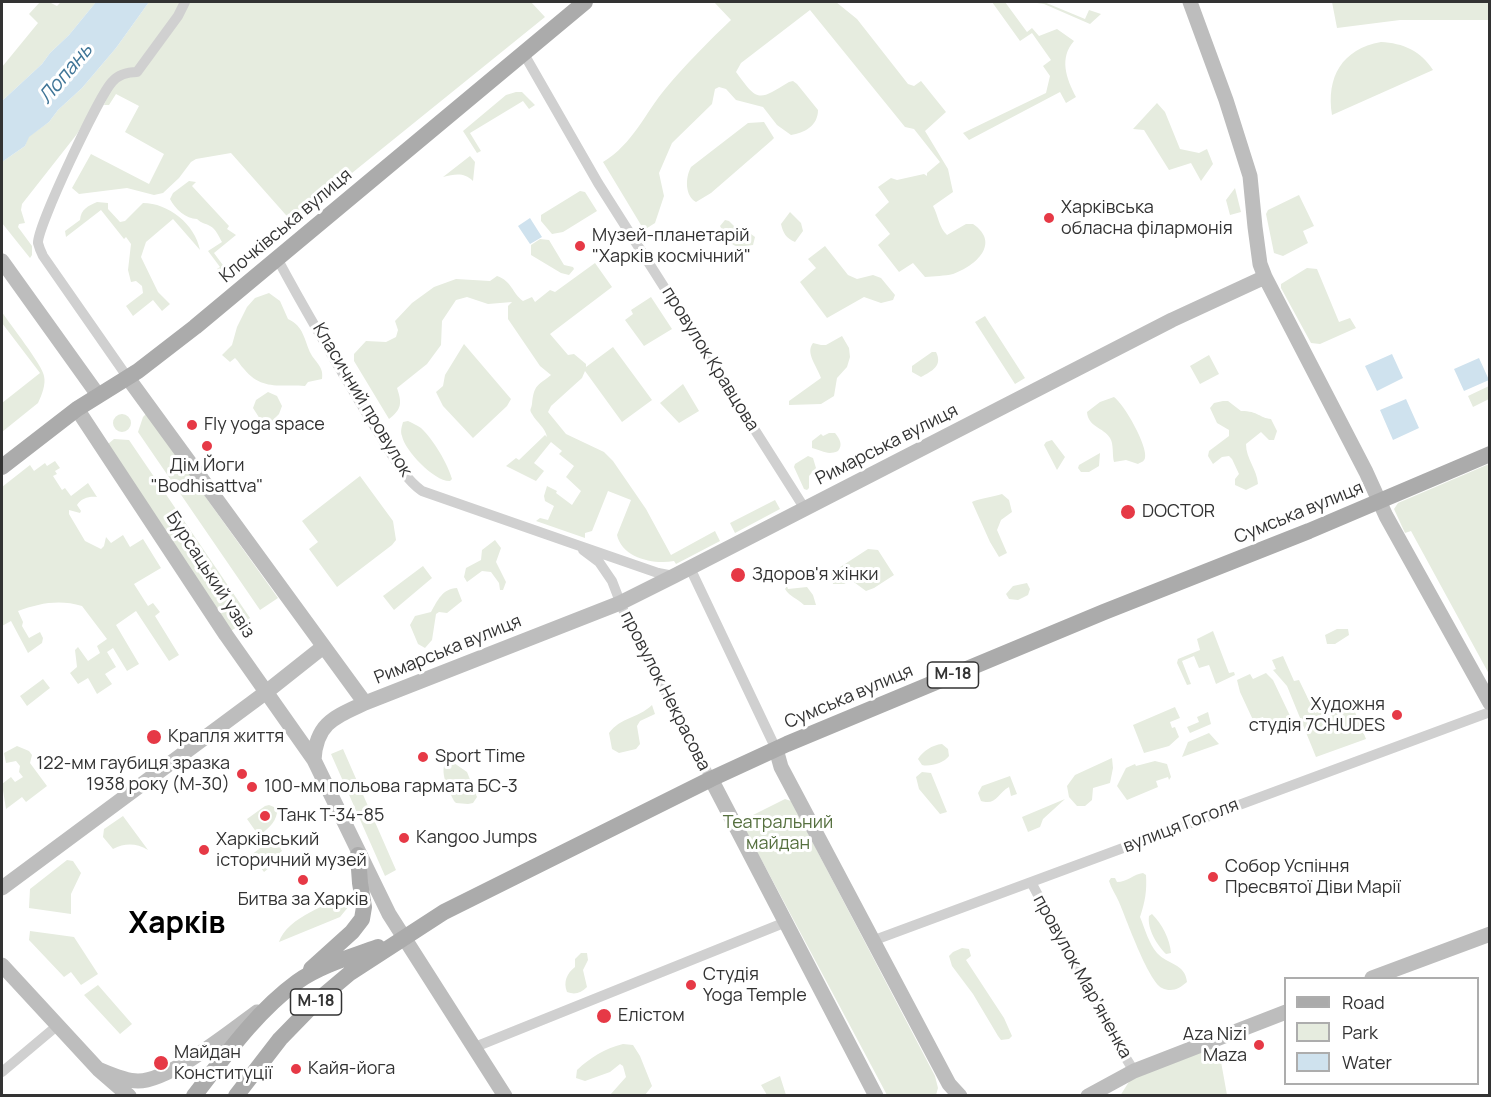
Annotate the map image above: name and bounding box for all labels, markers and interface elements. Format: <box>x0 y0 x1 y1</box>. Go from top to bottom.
water label: Лопань <box>34 39 98 109</box>
street label: Клочківська вулиця <box>215 164 357 288</box>
place label: Харківська обласна філармонія <box>1061 197 1233 240</box>
marker: Харківська обласна філармонія <box>1042 211 1056 225</box>
place label: Музей-планетарій "Харків космічний" <box>592 225 751 268</box>
marker: Музей-планетарій "Харків космічний" <box>573 239 587 253</box>
street label: провулок Кравцова <box>657 283 763 435</box>
street label: Класичний провулок <box>308 319 416 481</box>
street label: Римарська вулиця <box>812 400 962 490</box>
place label: Fly yoga space <box>204 414 325 436</box>
marker: Fly yoga space <box>185 418 199 432</box>
marker: Дім Йоги "Bodhisattva" <box>200 439 214 453</box>
place label: Дім Йоги "Bodhisattva" <box>151 455 263 498</box>
street label: Сумська вулиця <box>1231 477 1367 549</box>
place label: DOCTOR <box>1142 501 1215 523</box>
marker: DOCTOR <box>1119 503 1137 521</box>
street label: Бурсацький узвіз <box>161 508 259 642</box>
place label: Здоров'я жінки <box>752 564 879 586</box>
marker: Здоров'я жінки <box>729 566 747 584</box>
street label: провулок Некрасова <box>615 608 715 774</box>
street label: Римарська вулиця <box>371 611 525 689</box>
street label: Сумська вулиця <box>782 660 916 734</box>
road number: М-18 <box>928 662 978 688</box>
place label: Художня студія 7CHUDES <box>1249 694 1385 736</box>
marker: Художня студія 7CHUDES <box>1390 708 1404 722</box>
place label: Крапля життя <box>168 726 284 748</box>
marker: Крапля життя <box>145 728 163 746</box>
place label: Sport Time <box>435 746 525 768</box>
marker: Sport Time <box>416 750 430 764</box>
place label: 122-мм гаубиця зразка 1938 року (М-30) <box>36 753 230 795</box>
marker: 122-мм гаубиця зразка 1938 року (М-30) <box>235 767 249 781</box>
place label: 100-мм польова гармата БС-3 <box>264 776 518 798</box>
marker: 100-мм польова гармата БС-3 <box>245 780 259 794</box>
street label: вулиця Гоголя <box>1120 794 1242 858</box>
place label: Танк Т-34-85 <box>277 805 384 827</box>
marker: Танк Т-34-85 <box>258 809 272 823</box>
park label: Театральний майдан <box>723 812 833 854</box>
place label: Kangoo Jumps <box>416 827 537 849</box>
place label: Харківський історичний музей <box>216 829 367 872</box>
marker: Kangoo Jumps <box>397 831 411 845</box>
marker: Харківський історичний музей <box>197 843 211 857</box>
place label: Собор Успіння Пресвятої Діви Марії <box>1225 856 1401 898</box>
marker: Собор Успіння Пресвятої Діви Марії <box>1206 870 1220 884</box>
marker: Битва за Харків <box>296 873 310 887</box>
place label: Битва за Харків <box>238 889 368 911</box>
street label: провулок Мар’яненка <box>1028 891 1136 1063</box>
district label: Харків <box>129 907 225 943</box>
place label: Студiя Yoga Temple <box>703 964 807 1006</box>
legend <box>1284 977 1479 1085</box>
marker: Студiя Yoga Temple <box>684 978 698 992</box>
road number: М-18 <box>290 989 342 1015</box>
text: Road <box>1342 990 1385 1014</box>
place label: Елістом <box>618 1005 685 1027</box>
marker: Елістом <box>595 1007 613 1025</box>
text: Park <box>1342 1020 1378 1044</box>
place label: Aza Nizi Maza <box>1183 1024 1247 1066</box>
marker: Aza Nizi Maza <box>1252 1038 1266 1052</box>
place label: Майдан Конституції <box>174 1042 272 1084</box>
text: Water <box>1342 1050 1392 1074</box>
marker: Майдан Конституції <box>152 1054 170 1072</box>
place label: Кайя-йога <box>308 1058 395 1080</box>
marker: Кайя-йога <box>289 1062 303 1076</box>

